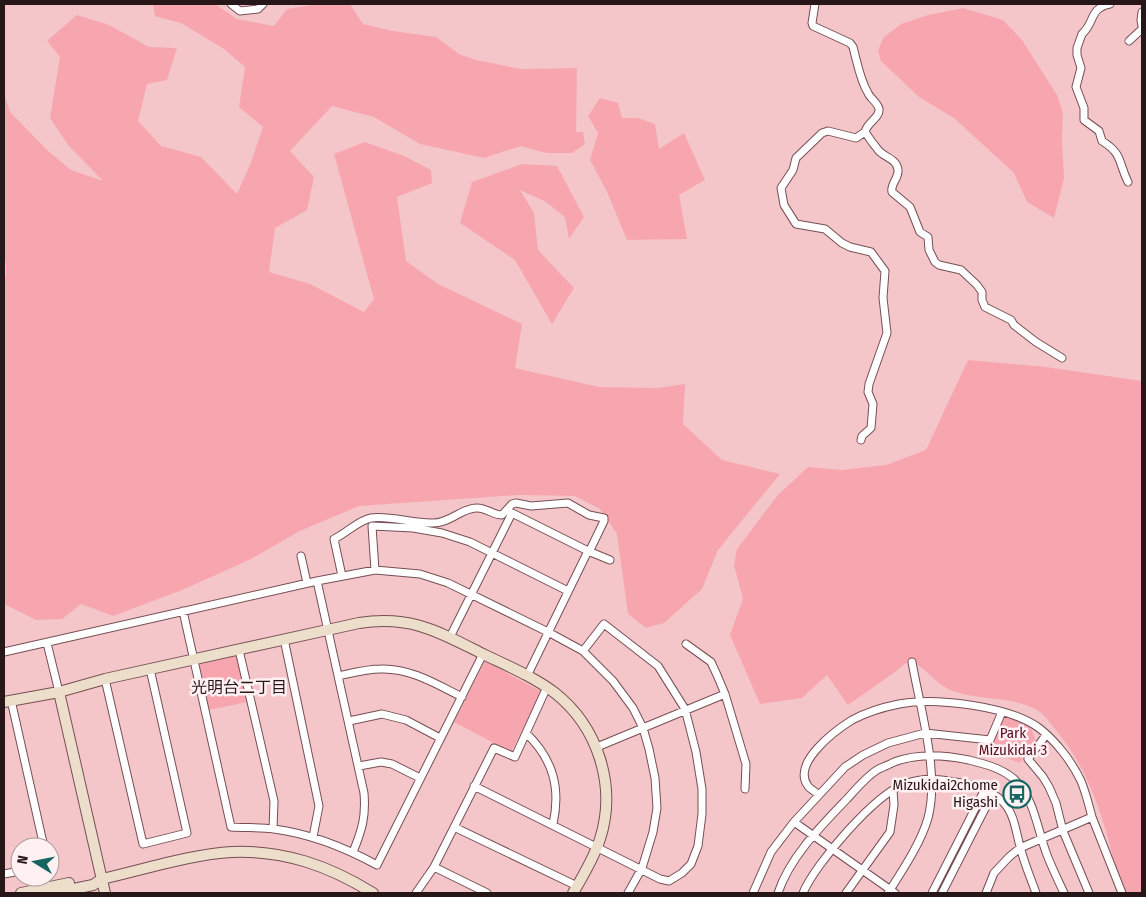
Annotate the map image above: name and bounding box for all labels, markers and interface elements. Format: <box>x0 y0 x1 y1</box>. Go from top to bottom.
district label: 光明台二丁目 <box>191 678 287 697</box>
park label: Park Mizukidai 3 <box>979 724 1047 759</box>
place label: Mizukidai2chome Higashi <box>892 776 998 811</box>
bus stop icon: Mizukidai2chome Higashi <box>1002 779 1032 809</box>
north arrow <box>10 837 60 887</box>
text: N <box>14 854 32 865</box>

